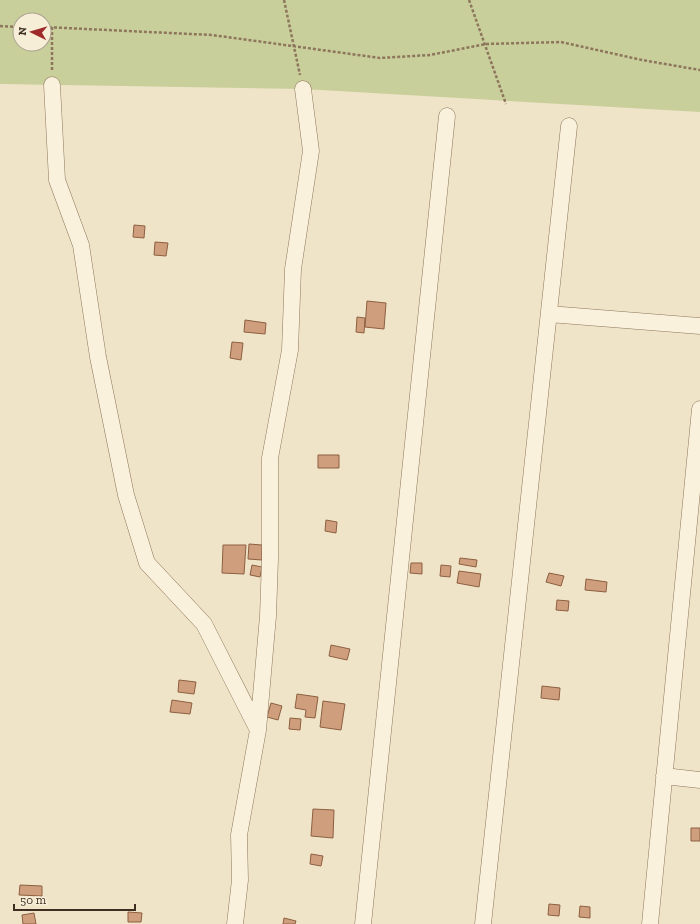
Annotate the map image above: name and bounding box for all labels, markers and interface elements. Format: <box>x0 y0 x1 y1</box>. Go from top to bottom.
north arrow <box>12 12 52 52</box>
text: N <box>16 26 29 36</box>
scale bar <box>14 886 135 912</box>
text: 50 m <box>20 893 47 907</box>

